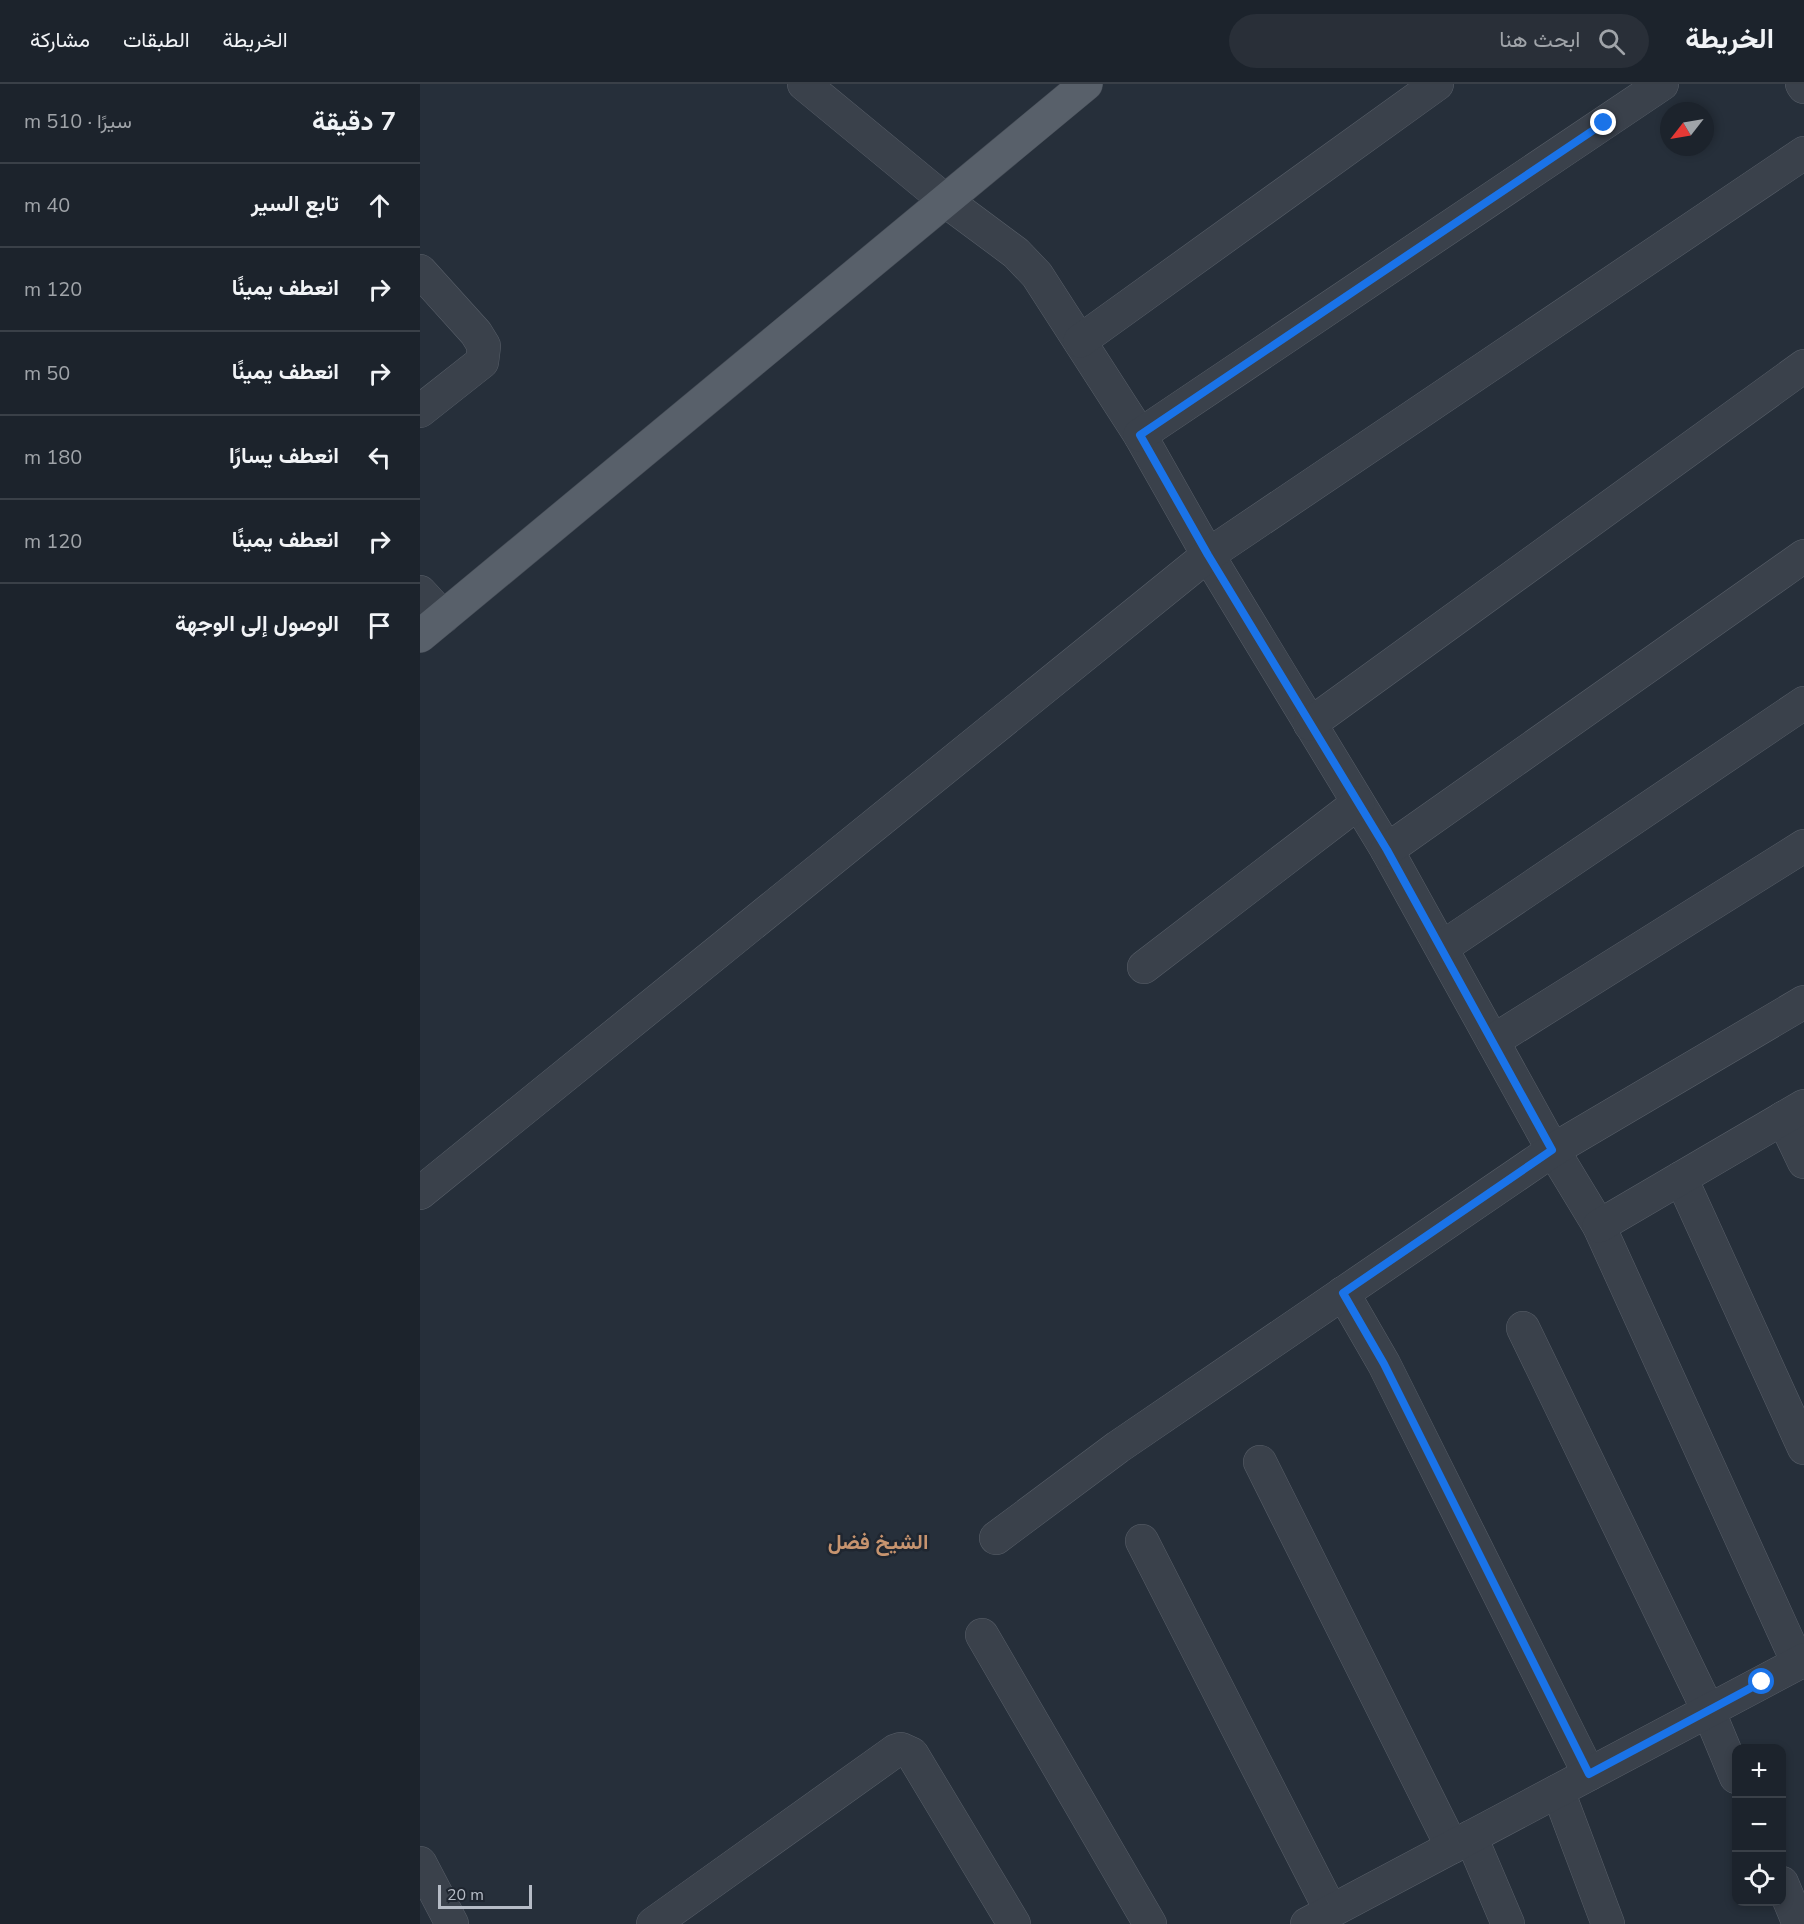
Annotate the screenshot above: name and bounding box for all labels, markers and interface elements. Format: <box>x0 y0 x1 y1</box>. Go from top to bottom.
search box <box>1229 14 1649 68</box>
text: الخريطة <box>1685 20 1774 58</box>
text: ابحث هنا <box>1499 25 1580 55</box>
icon: search <box>1595 25 1628 58</box>
text: مشاركة <box>30 26 90 54</box>
text: الطبقات <box>123 26 190 54</box>
text: الخريطة <box>223 26 288 54</box>
north arrow <box>1660 102 1714 156</box>
text: 7 دقيقة <box>312 104 396 139</box>
text: سيرًا · 510 m <box>24 108 132 135</box>
route end <box>1590 109 1616 135</box>
text: تابع السير <box>251 189 339 219</box>
icon: ahead <box>363 189 396 222</box>
text: 40 m <box>24 192 70 219</box>
text: انعطف يمينًا <box>232 273 339 303</box>
icon: right <box>363 273 396 306</box>
text: 120 m <box>24 276 82 303</box>
text: انعطف يمينًا <box>232 357 339 387</box>
icon: right <box>363 357 396 390</box>
text: 50 m <box>24 360 70 387</box>
text: انعطف يسارًا <box>229 441 339 471</box>
icon: left <box>363 441 396 474</box>
text: 180 m <box>24 444 82 471</box>
text: انعطف يمينًا <box>232 525 339 555</box>
icon: right <box>363 525 396 558</box>
text: 120 m <box>24 528 82 555</box>
text: الوصول إلى الوجهة <box>175 609 339 639</box>
icon: arrive <box>363 609 396 642</box>
district label: الشيخ فضل <box>828 1528 928 1556</box>
route start <box>1748 1668 1774 1694</box>
map controls <box>1732 1744 1786 1906</box>
button: + <box>1732 1744 1786 1798</box>
button: − <box>1732 1798 1786 1852</box>
button: locate <box>1732 1852 1786 1906</box>
scale bar <box>438 1882 532 1910</box>
text: 20 m <box>447 1884 484 1906</box>

